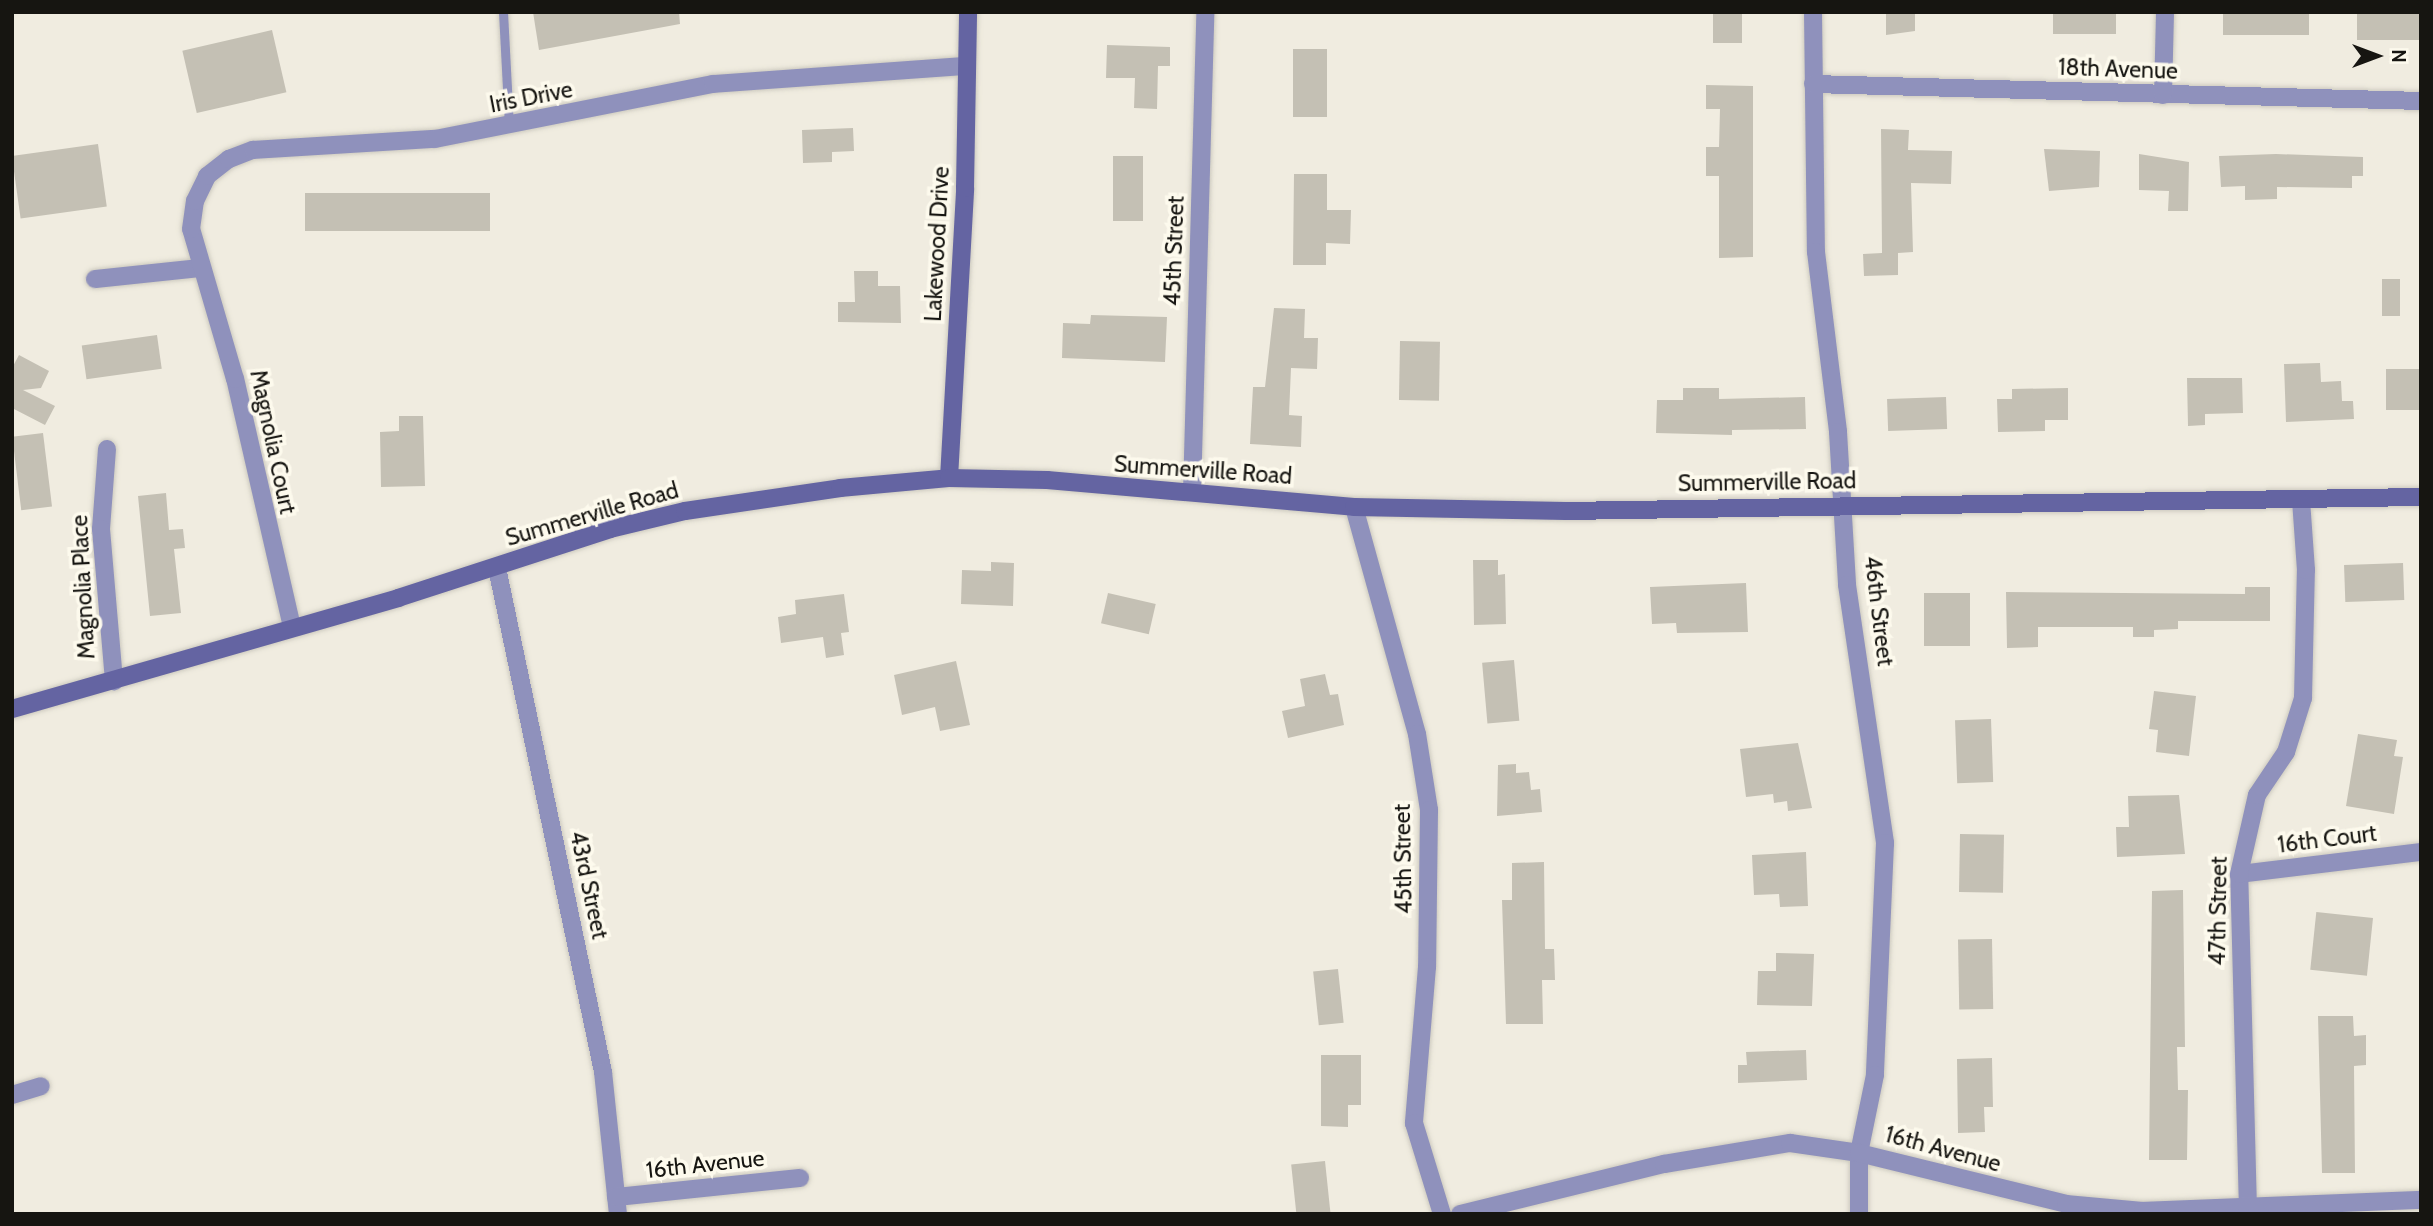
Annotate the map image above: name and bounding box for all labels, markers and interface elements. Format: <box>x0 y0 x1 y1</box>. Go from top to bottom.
north arrow <box>2342 21 2412 91</box>
text: N <box>2387 49 2410 63</box>
street label: 18th Avenue <box>2058 53 2178 85</box>
street label: Iris Drive <box>487 75 575 119</box>
street label: Lakewood Drive <box>919 166 955 322</box>
street label: 45th Street <box>1158 195 1190 307</box>
street label: Magnolia Court <box>244 367 302 517</box>
street label: Summerville Road <box>1113 450 1293 490</box>
street label: Summerville Road <box>1678 467 1856 497</box>
street label: Summerville Road <box>502 476 682 552</box>
street label: Magnolia Place <box>65 514 101 660</box>
street label: 46th Street <box>1859 554 1899 668</box>
street label: 45th Street <box>1388 804 1418 914</box>
street label: 16th Court <box>2276 819 2378 859</box>
street label: 43rd Street <box>564 828 614 942</box>
street label: 47th Street <box>2203 856 2233 966</box>
street label: 16th Avenue <box>1882 1120 2004 1178</box>
street label: 16th Avenue <box>644 1144 766 1184</box>

